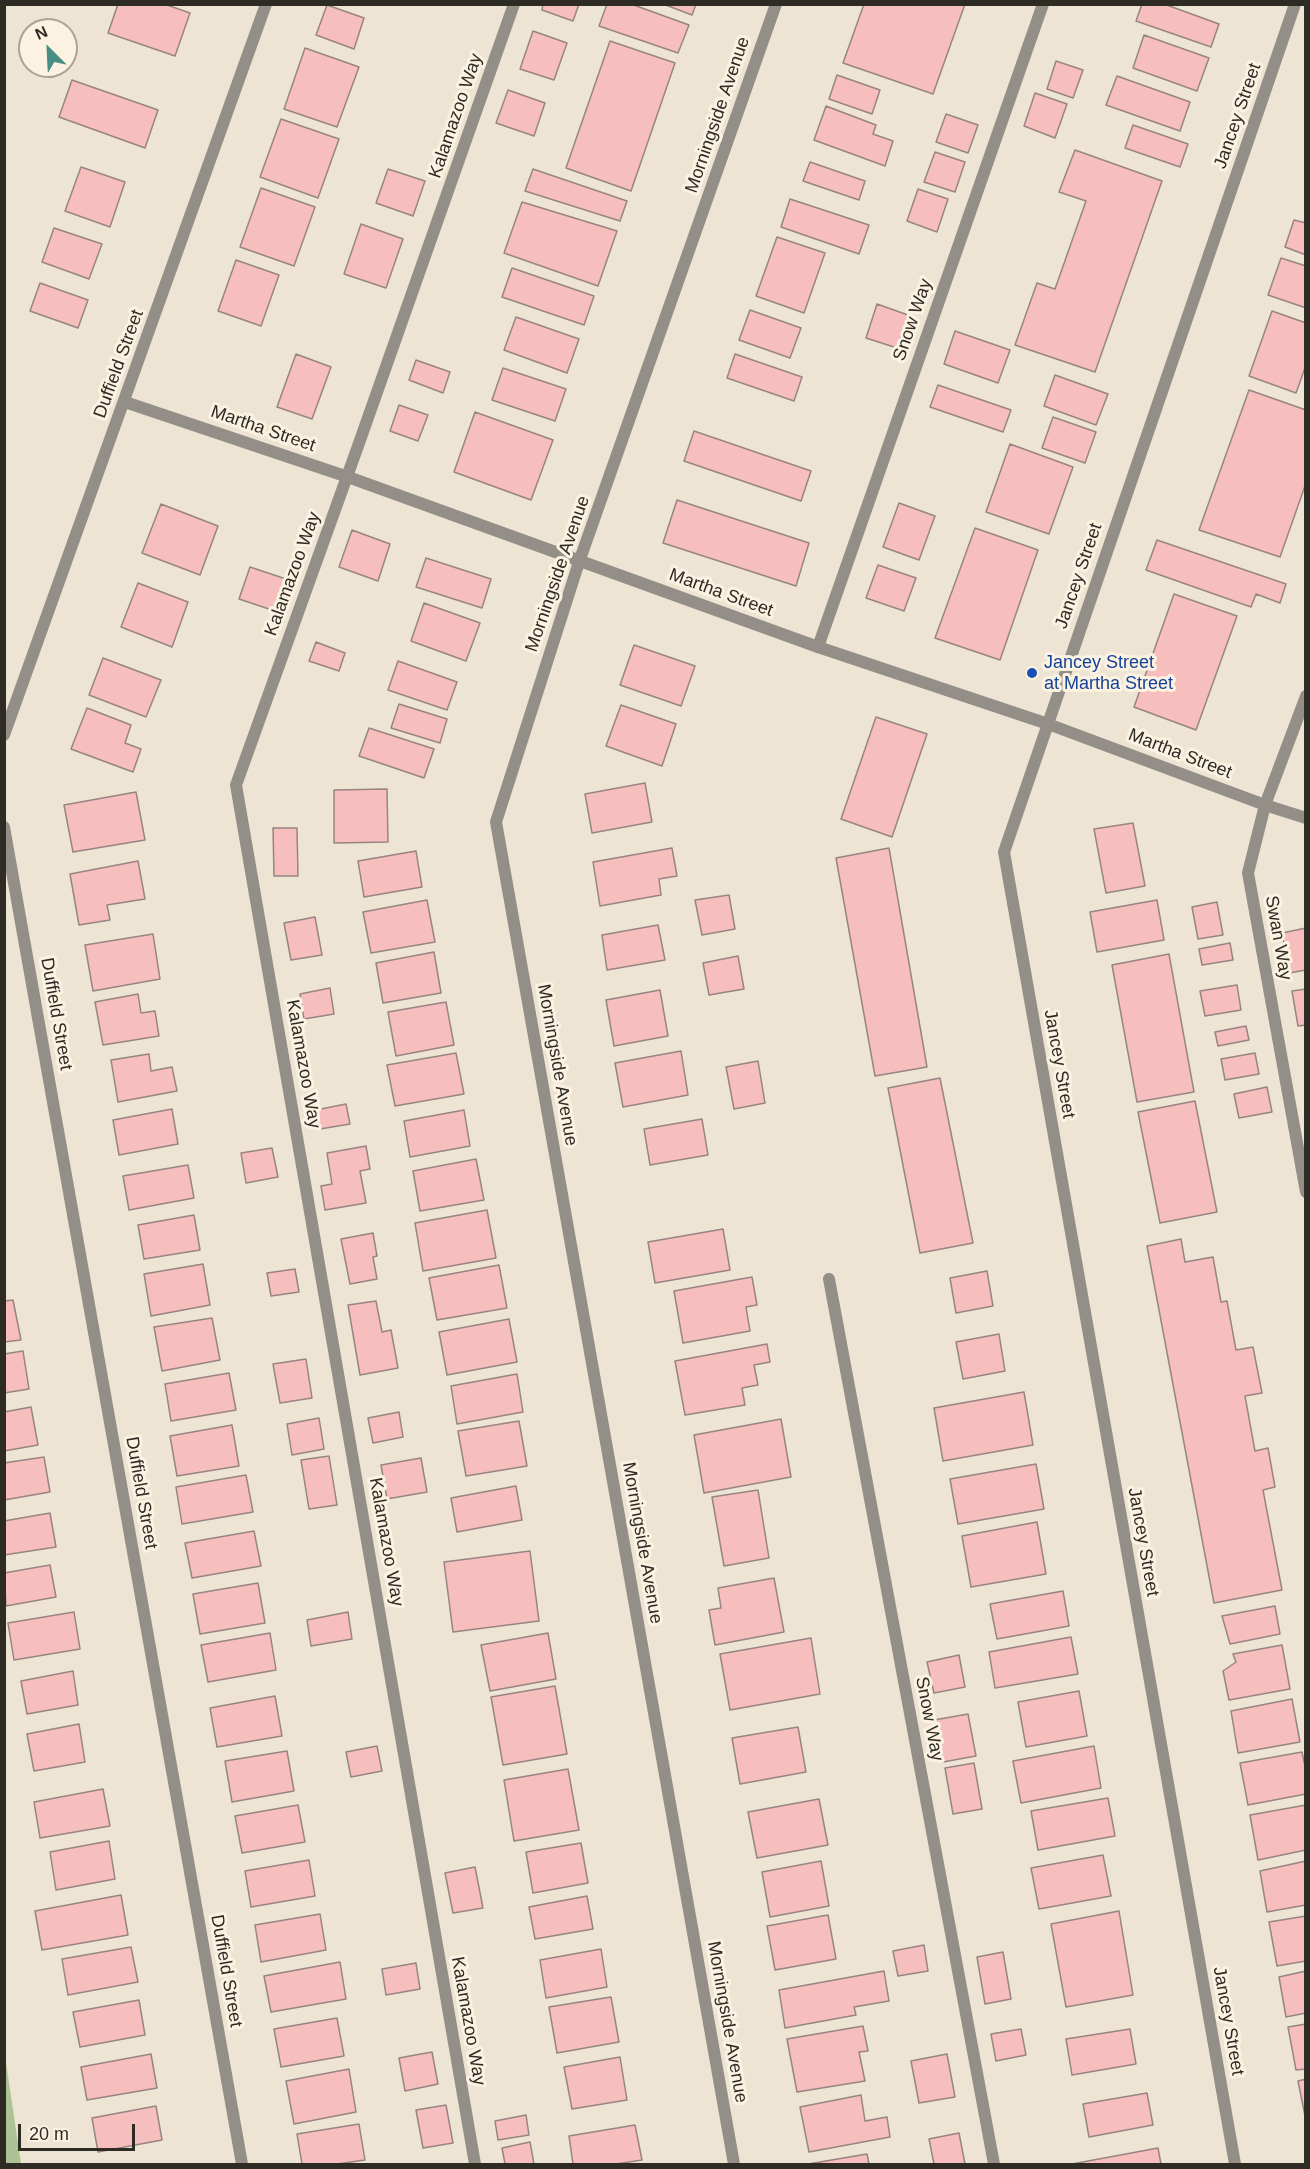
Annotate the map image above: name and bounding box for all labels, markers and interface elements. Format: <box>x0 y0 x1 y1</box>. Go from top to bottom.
north arrow <box>18 18 78 78</box>
text: N <box>33 23 50 43</box>
street label: Morningside Avenue <box>681 34 755 196</box>
street label: Kalamazoo Way <box>425 51 487 181</box>
street label: Jancey Street <box>1210 60 1266 172</box>
street label: Snow Way <box>889 276 937 364</box>
street label: Duffield Street <box>89 307 149 421</box>
street label: Martha Street <box>208 401 318 457</box>
street label: Morningside Avenue <box>521 493 595 655</box>
street label: Kalamazoo Way <box>261 509 325 639</box>
street label: Jancey Street <box>1051 520 1107 632</box>
street label: Martha Street <box>666 564 776 622</box>
place label: Jancey Street at Martha Street <box>1044 652 1173 694</box>
marker: Jancey Street at Martha Street <box>1025 666 1039 680</box>
street label: Martha Street <box>1125 724 1235 784</box>
street label: Swan Way <box>1260 894 1296 982</box>
street label: Duffield Street <box>35 956 77 1072</box>
street label: Morningside Avenue <box>532 982 582 1148</box>
street label: Kalamazoo Way <box>281 998 325 1130</box>
street label: Jancey Street <box>1039 1008 1079 1120</box>
street label: Duffield Street <box>120 1435 162 1551</box>
street label: Morningside Avenue <box>617 1460 667 1626</box>
street label: Kalamazoo Way <box>364 1476 408 1608</box>
street label: Jancey Street <box>1123 1486 1163 1598</box>
street label: Snow Way <box>910 1675 948 1763</box>
street label: Duffield Street <box>205 1913 247 2029</box>
street label: Morningside Avenue <box>702 1939 752 2105</box>
street label: Kalamazoo Way <box>446 1955 490 2087</box>
street label: Jancey Street <box>1208 1965 1248 2077</box>
scale bar <box>21 2112 138 2150</box>
text: 20 m <box>29 2124 69 2144</box>

